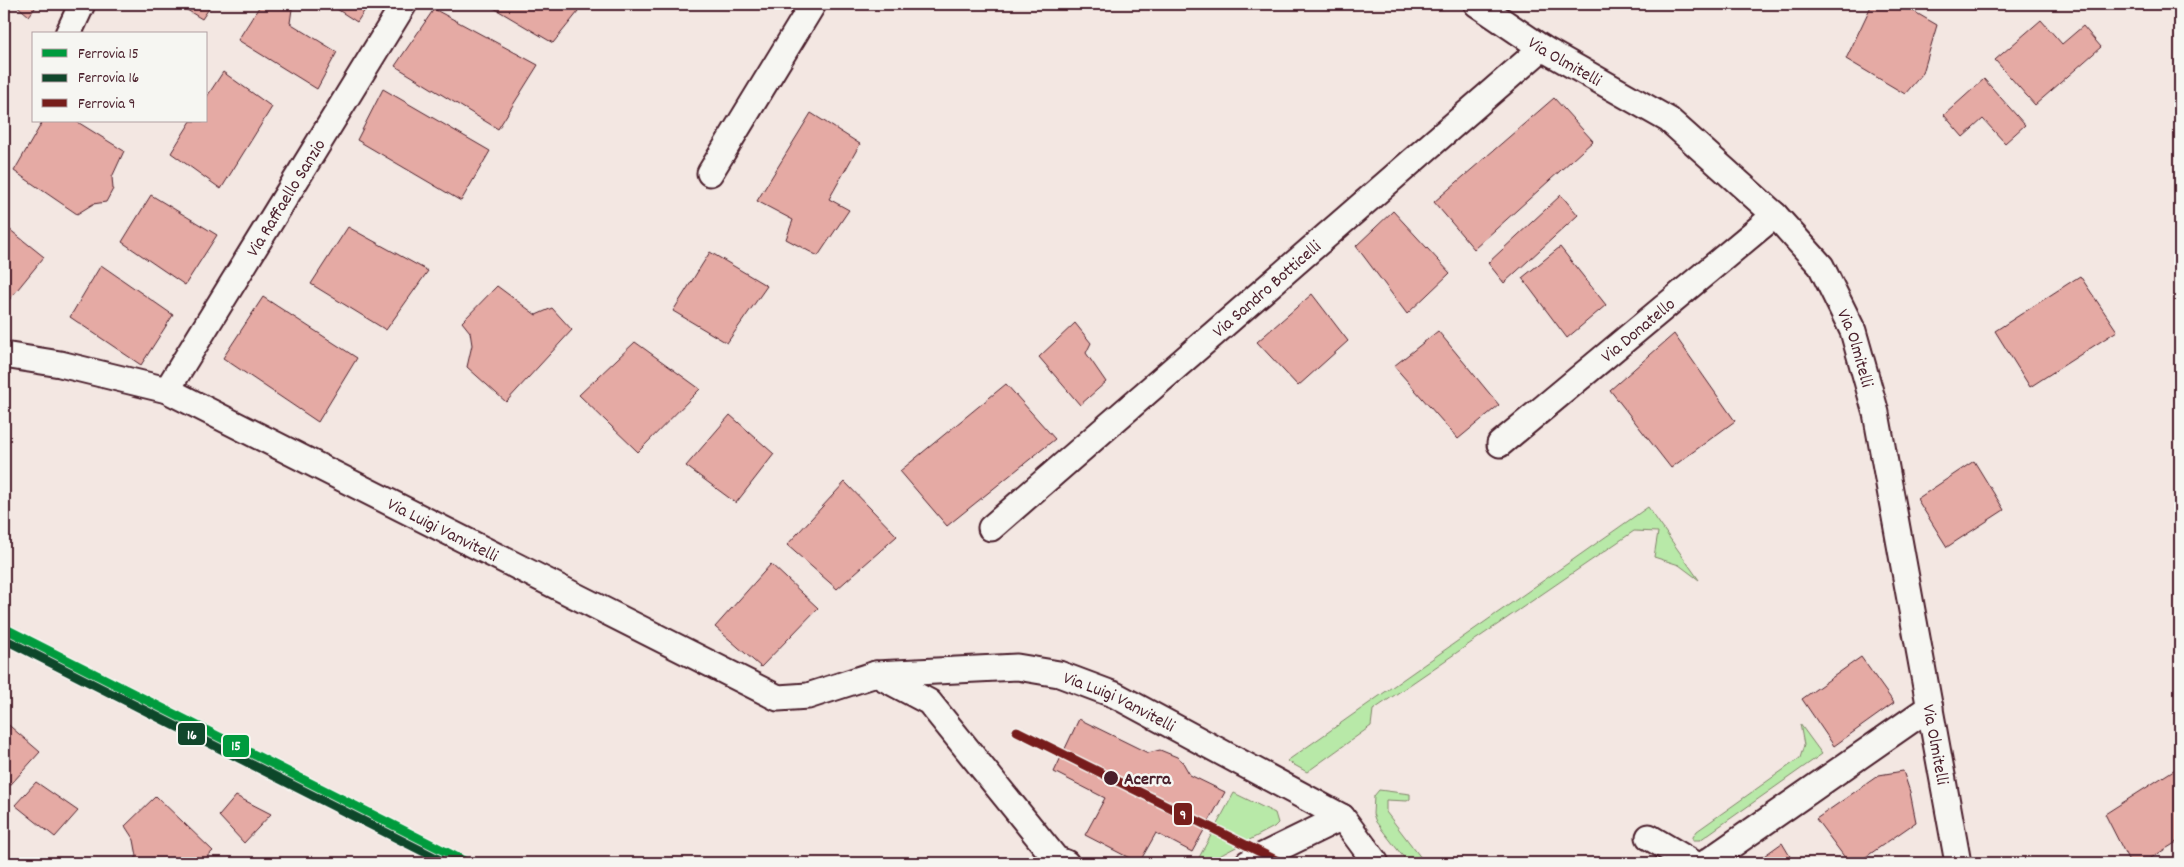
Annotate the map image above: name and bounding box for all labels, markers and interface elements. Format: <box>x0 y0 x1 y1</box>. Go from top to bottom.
legend <box>32 32 208 122</box>
street label: Via Olmitelli <box>1522 32 1605 94</box>
text: Ferrovia 15 <box>78 44 139 66</box>
text: Ferrovia 16 <box>78 68 139 90</box>
text: Ferrovia 9 <box>78 94 135 116</box>
street label: Via Raffaello Sanzio <box>242 135 333 262</box>
street label: Via Sandro Botticelli <box>1208 236 1328 344</box>
street label: Via Donatello <box>1597 293 1682 370</box>
street label: Via Olmitelli <box>1829 305 1878 391</box>
street label: Via Luigi Vanvitelli <box>382 493 502 570</box>
street label: Via Luigi Vanvitelli <box>1059 667 1179 740</box>
street label: Via Olmitelli <box>1914 703 1954 787</box>
line badge: 16 <box>177 722 206 746</box>
text: 16 <box>187 726 197 746</box>
line badge: 15 <box>222 734 250 758</box>
text: 15 <box>231 737 241 757</box>
place label: Acerra <box>1124 768 1171 793</box>
marker: Acerra <box>1102 769 1120 787</box>
line badge: 9 <box>1173 802 1193 826</box>
text: 9 <box>1180 806 1186 826</box>

